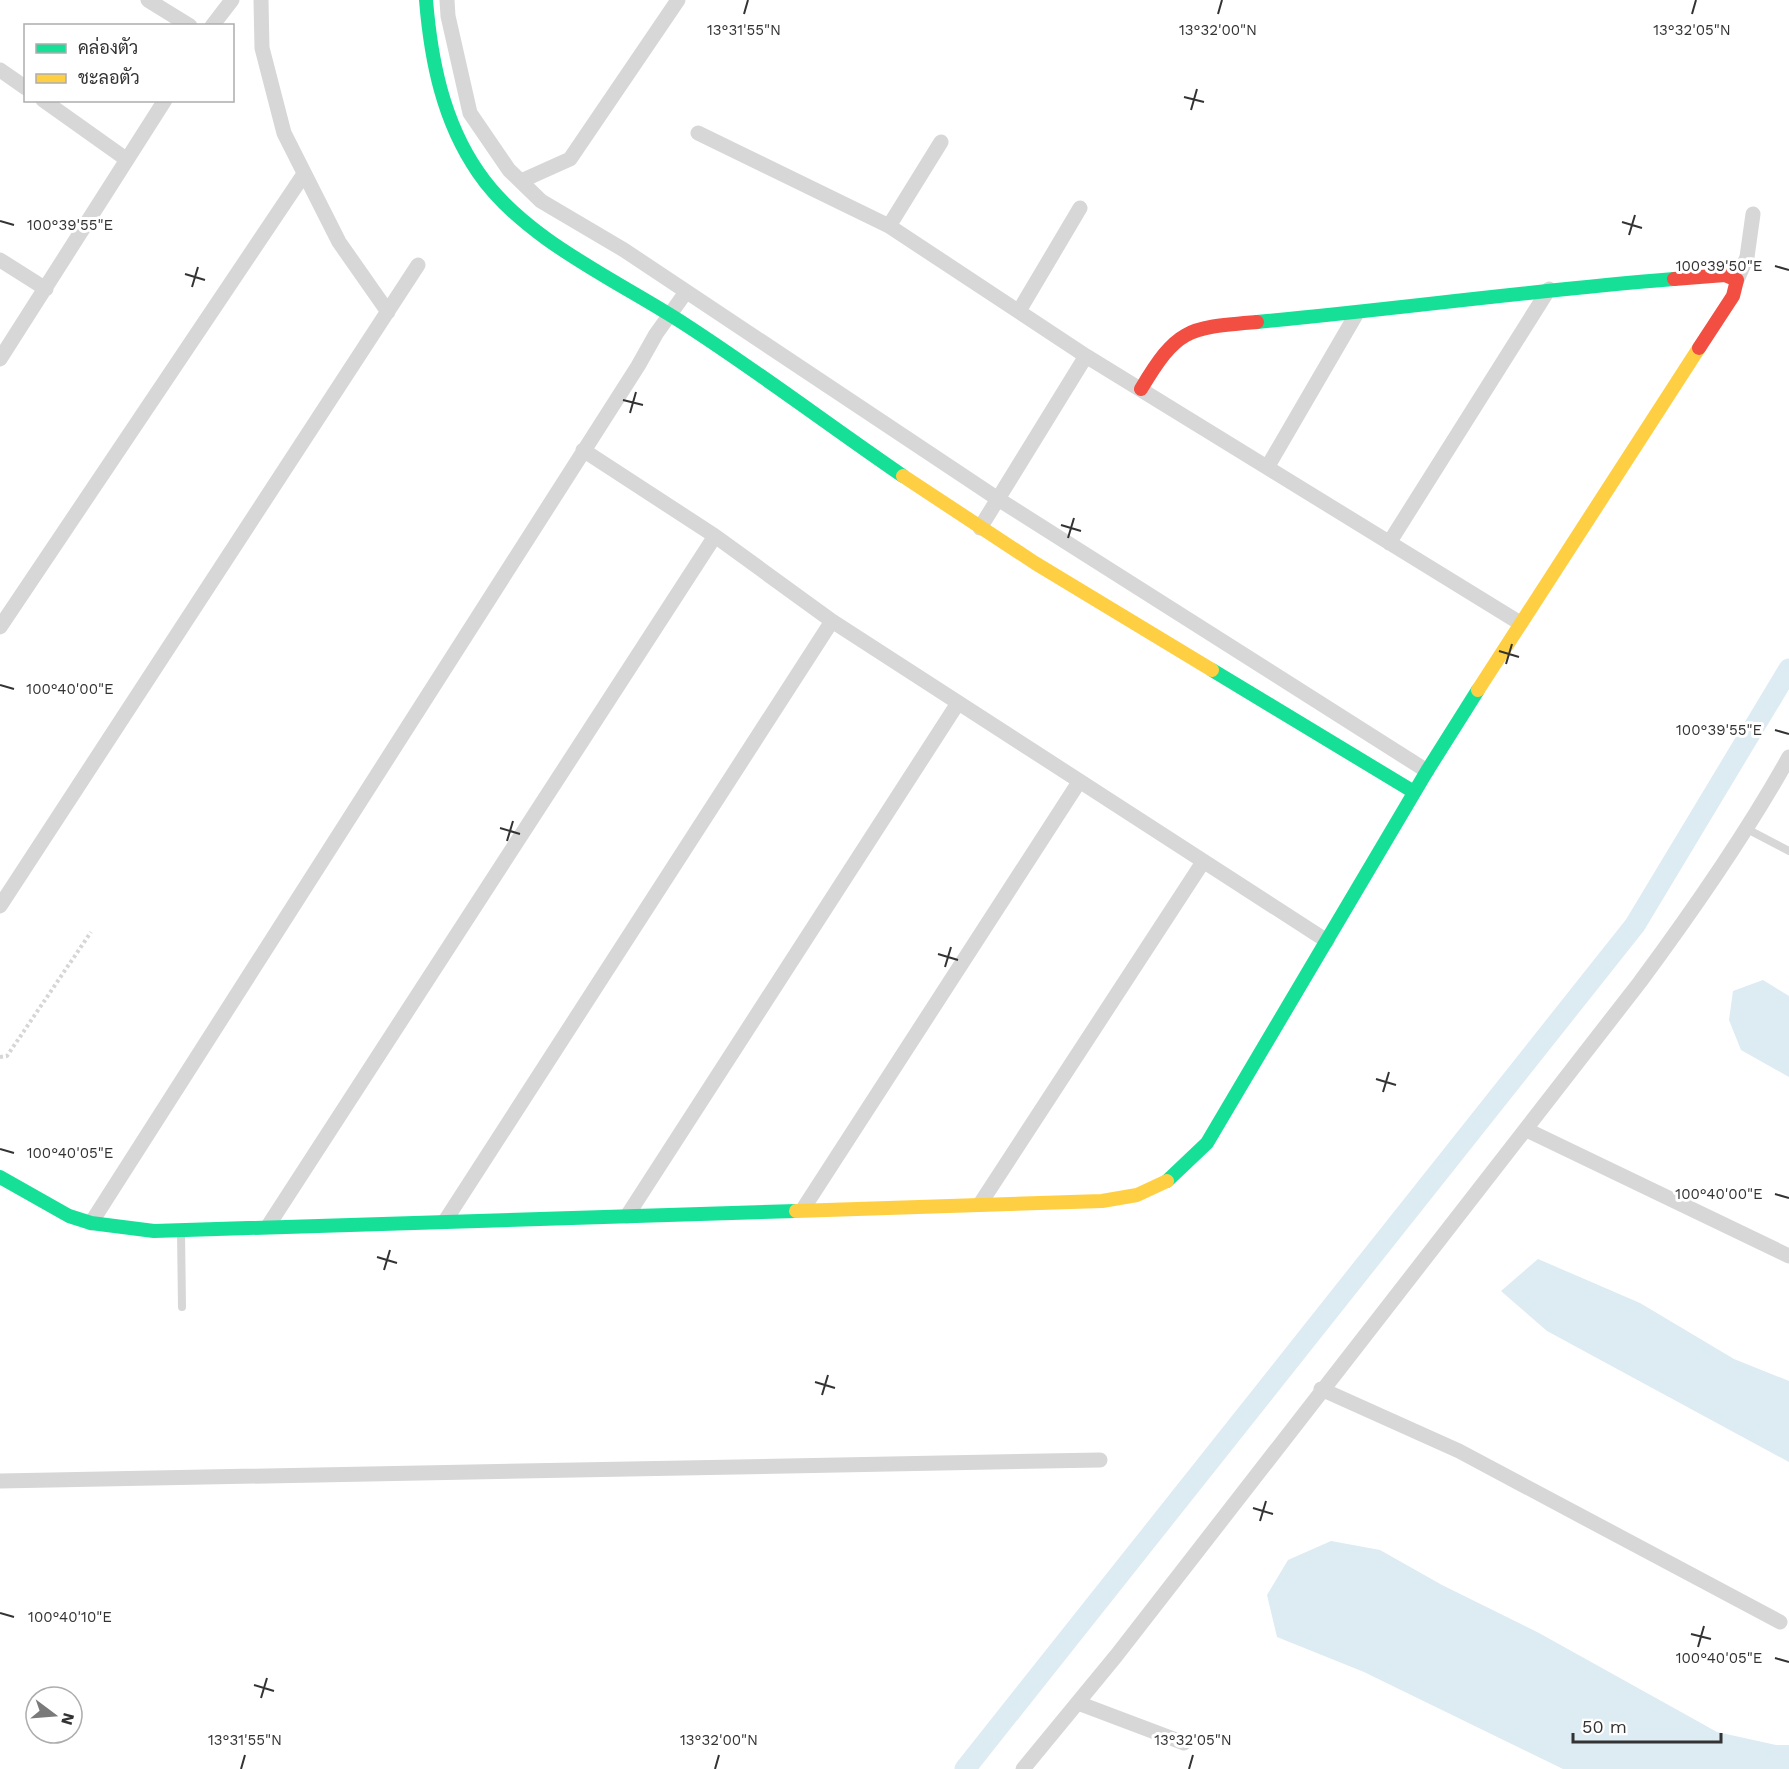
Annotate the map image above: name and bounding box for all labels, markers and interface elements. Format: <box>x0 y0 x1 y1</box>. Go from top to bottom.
text: 13°31'55"N <box>707 21 781 39</box>
text: 13°32'00"N <box>1179 21 1257 39</box>
text: 13°32'05"N <box>1653 21 1731 39</box>
legend <box>24 24 234 102</box>
text: คล่องตัว <box>78 36 138 58</box>
text: ชะลอตัว <box>78 67 140 88</box>
text: 100°39'55"E <box>27 216 113 234</box>
text: 100°39'50"E <box>1676 257 1762 275</box>
text: 100°40'00"E <box>26 680 114 698</box>
text: 100°39'55"E <box>1676 721 1762 739</box>
text: 100°40'05"E <box>27 1144 113 1162</box>
text: 100°40'00"E <box>1675 1185 1763 1203</box>
text: 100°40'10"E <box>28 1608 112 1626</box>
text: 100°40'05"E <box>1676 1649 1762 1667</box>
north arrow <box>24 1685 84 1745</box>
scale bar <box>1573 1706 1722 1744</box>
text: N <box>57 1711 79 1727</box>
text: 50 m <box>1582 1716 1627 1737</box>
text: 13°31'55"N <box>208 1731 282 1749</box>
text: 13°32'00"N <box>680 1731 758 1749</box>
text: 13°32'05"N <box>1154 1731 1232 1749</box>

